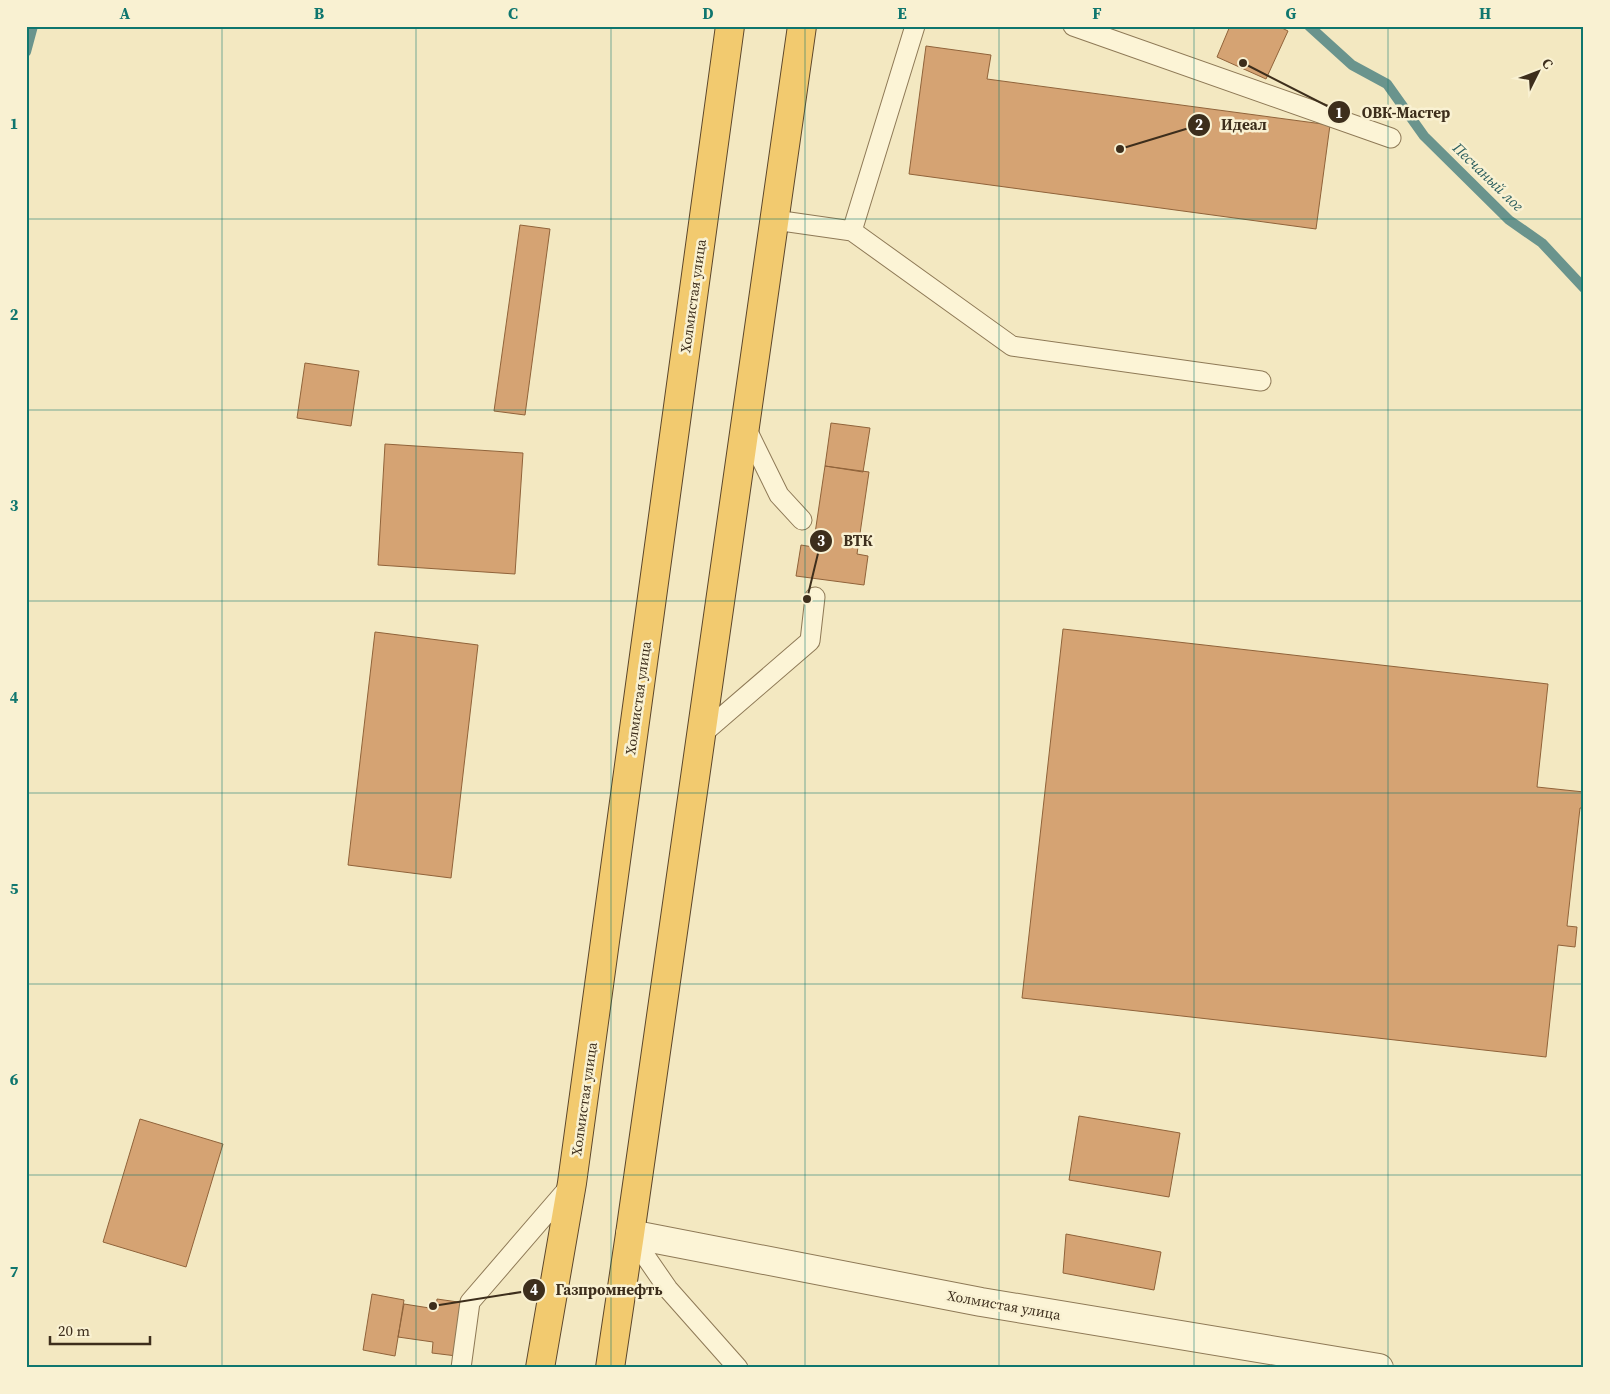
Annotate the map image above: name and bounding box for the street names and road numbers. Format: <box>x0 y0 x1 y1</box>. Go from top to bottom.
street label: Холмистая улица <box>675 237 711 354</box>
street label: Холмистая улица <box>620 639 656 756</box>
street label: Холмистая улица <box>566 1040 602 1157</box>
street label: Холмистая улица <box>946 1285 1063 1325</box>

